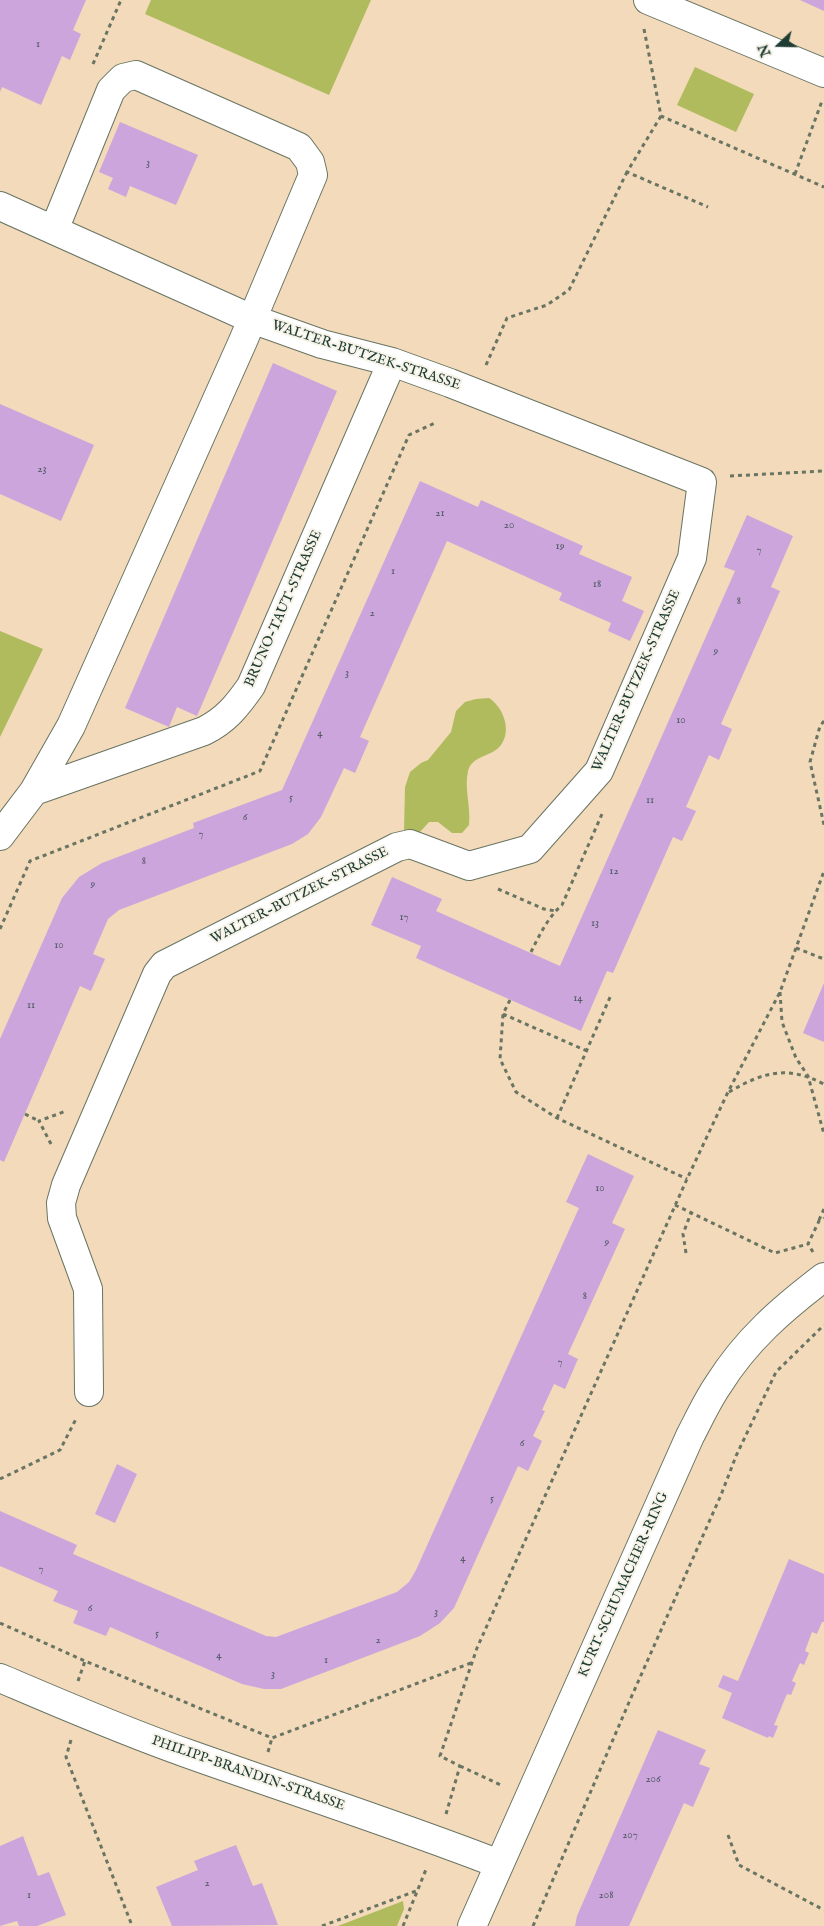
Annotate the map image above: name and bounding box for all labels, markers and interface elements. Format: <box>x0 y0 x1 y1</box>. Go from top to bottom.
north arrow <box>754 20 804 70</box>
house number: 1 <box>36 38 40 52</box>
text: N <box>754 41 776 59</box>
house number: 3 <box>146 157 150 171</box>
street label: WALTER-BUTZEK-STRASSE <box>270 318 462 394</box>
house number: 23 <box>37 463 47 477</box>
house number: 21 <box>435 507 445 521</box>
house number: 20 <box>504 519 514 533</box>
street label: BRUNO-TAUT-STRASSE <box>242 528 326 690</box>
house number: 19 <box>556 540 564 554</box>
house number: 7 <box>756 544 762 558</box>
house number: 1 <box>391 565 395 579</box>
house number: 18 <box>593 578 601 592</box>
street label: WALTER-BUTZEK-STRASSE <box>589 587 685 775</box>
house number: 8 <box>737 595 741 609</box>
house number: 2 <box>369 607 375 621</box>
house number: 9 <box>714 645 718 659</box>
house number: 3 <box>345 667 349 681</box>
house number: 10 <box>676 714 686 728</box>
house number: 4 <box>317 727 323 741</box>
house number: 5 <box>289 791 293 805</box>
house number: 11 <box>646 794 654 808</box>
house number: 6 <box>243 811 247 825</box>
house number: 7 <box>198 828 204 842</box>
street label: WALTER-BUTZEK-STRASSE <box>208 844 392 948</box>
house number: 8 <box>142 855 146 869</box>
house number: 12 <box>609 865 619 879</box>
house number: 9 <box>91 878 95 892</box>
house number: 17 <box>399 911 409 925</box>
house number: 13 <box>591 917 599 931</box>
house number: 10 <box>54 939 64 953</box>
house number: 14 <box>573 992 583 1006</box>
house number: 11 <box>27 999 35 1013</box>
house number: 10 <box>595 1182 605 1196</box>
house number: 9 <box>605 1236 609 1250</box>
house number: 8 <box>583 1290 587 1304</box>
house number: 7 <box>557 1356 563 1370</box>
house number: 6 <box>520 1437 524 1451</box>
street label: KURT-SCHUMACHER-RING <box>575 1490 673 1680</box>
house number: 5 <box>490 1492 494 1506</box>
house number: 4 <box>460 1552 466 1566</box>
house number: 7 <box>38 1563 44 1577</box>
house number: 6 <box>88 1602 92 1616</box>
house number: 3 <box>434 1606 438 1620</box>
house number: 5 <box>155 1627 159 1641</box>
house number: 2 <box>375 1634 381 1648</box>
house number: 4 <box>216 1649 222 1663</box>
house number: 1 <box>324 1654 328 1668</box>
house number: 3 <box>271 1668 275 1682</box>
street label: PHILIPP-BRANDIN-STRASSE <box>149 1733 347 1815</box>
house number: 206 <box>645 1773 661 1787</box>
house number: 207 <box>622 1829 638 1843</box>
house number: 2 <box>204 1877 210 1891</box>
house number: 1 <box>27 1889 31 1903</box>
house number: 208 <box>599 1889 613 1903</box>

